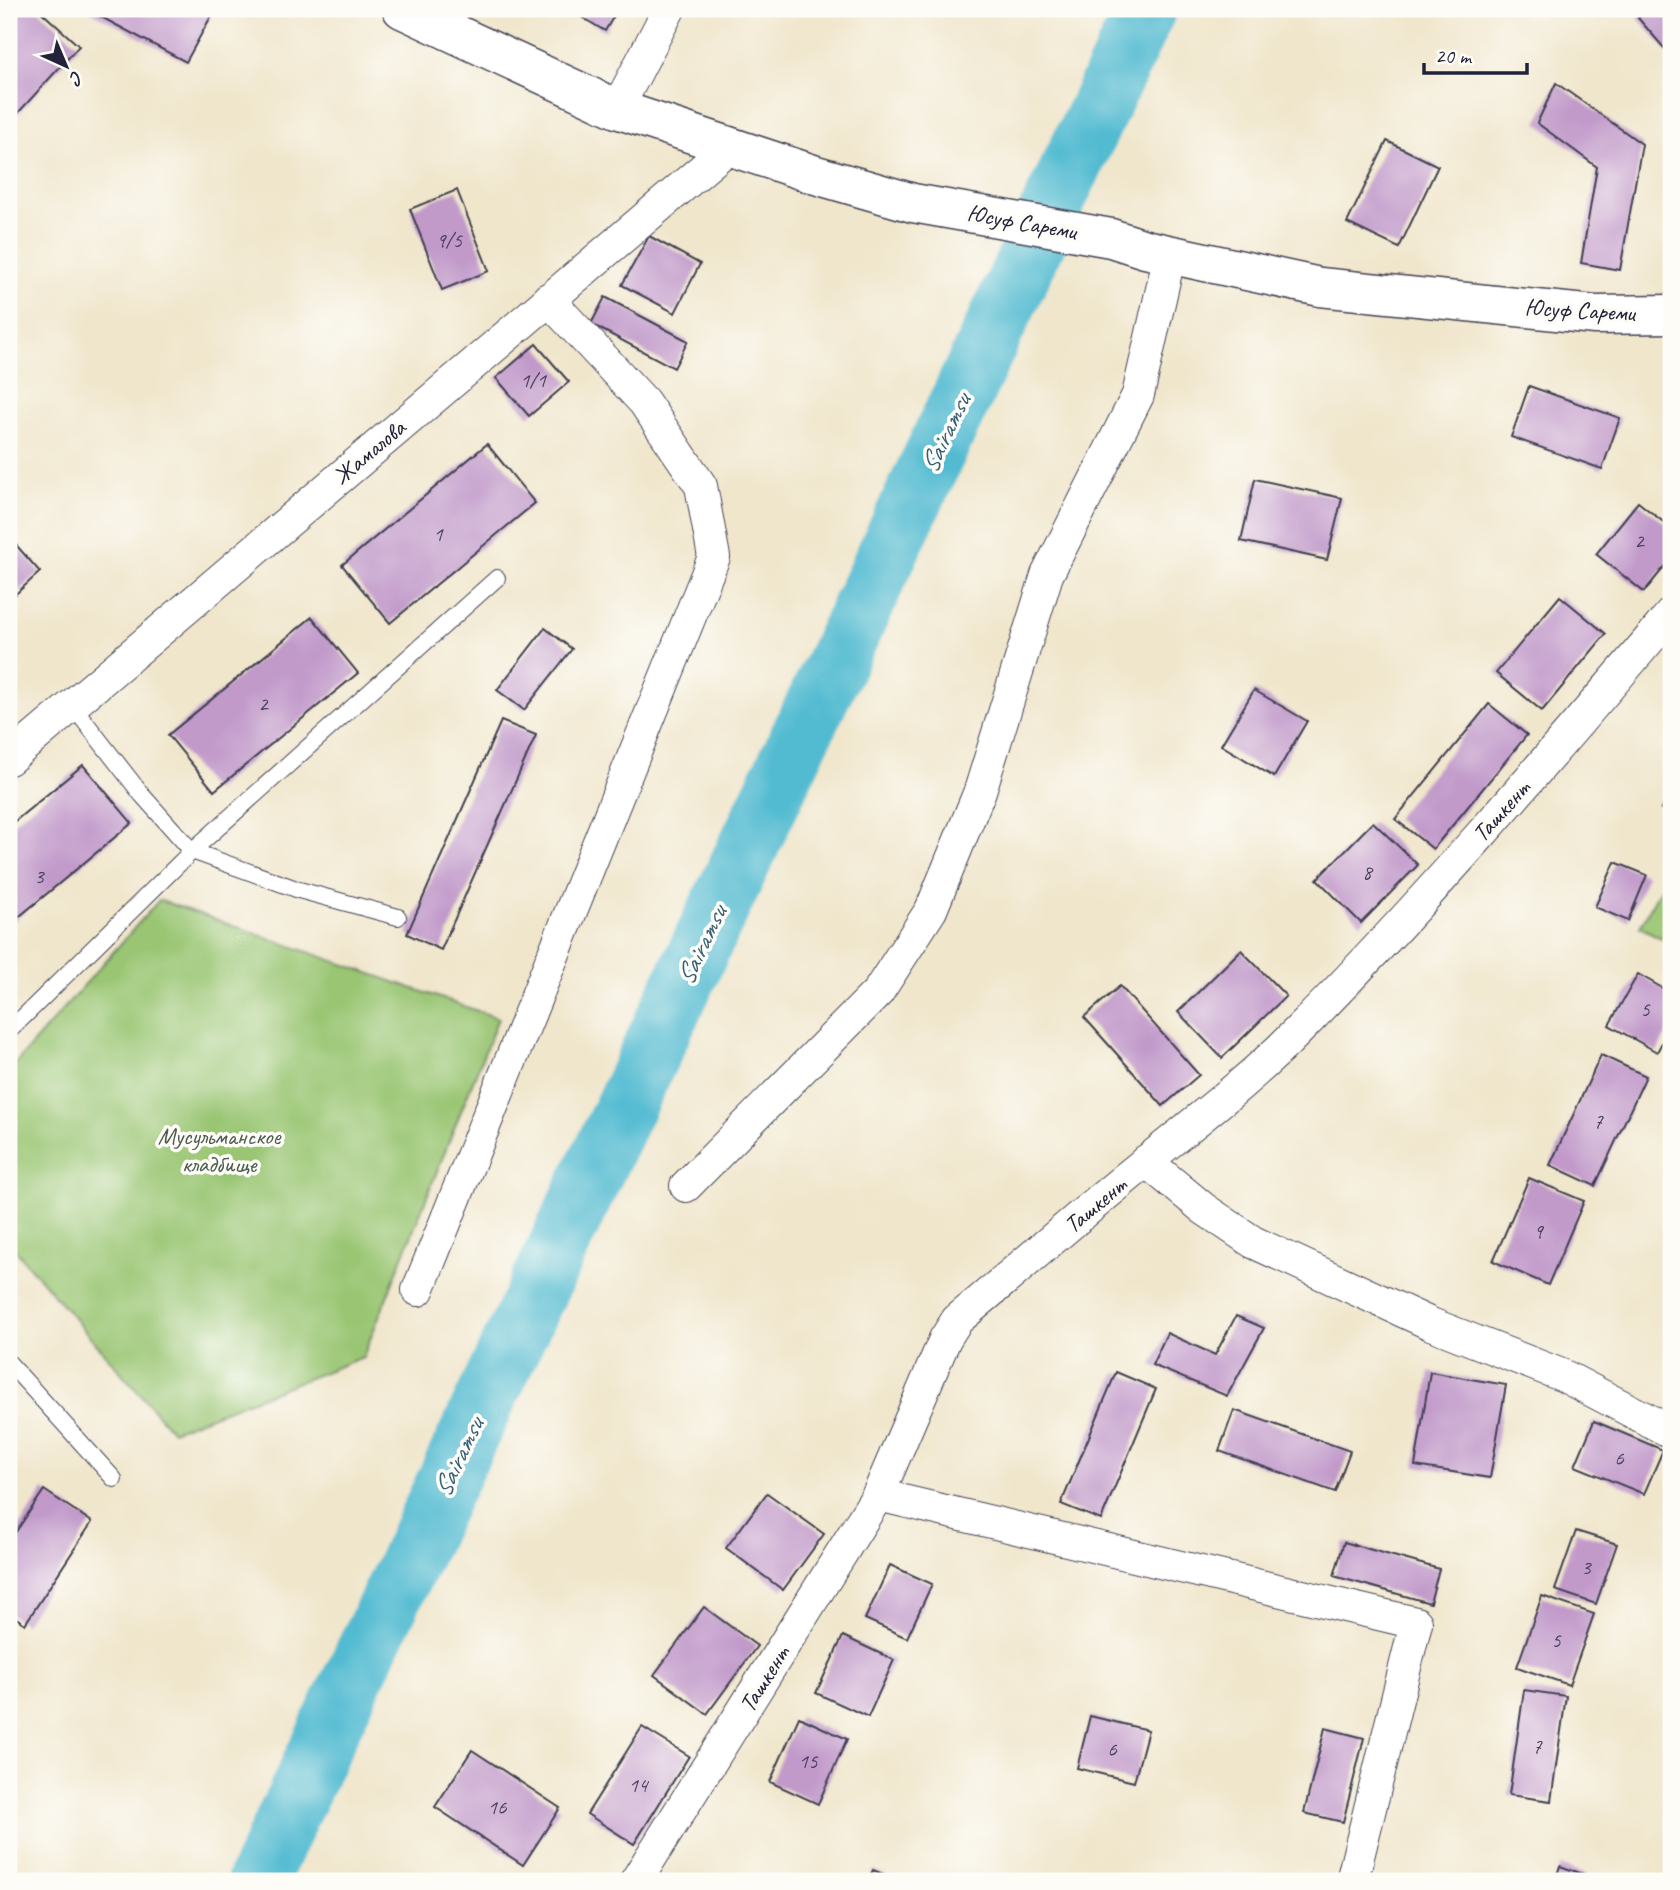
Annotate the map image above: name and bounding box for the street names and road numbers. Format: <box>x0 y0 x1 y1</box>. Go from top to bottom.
street label: Юсуф Сареми <box>965 198 1081 247</box>
street label: Юсуф Сареми <box>1524 292 1638 328</box>
street label: Жамалова <box>327 412 413 491</box>
street label: Ташкент <box>1466 773 1537 848</box>
street label: Ташкент <box>1058 1169 1134 1240</box>
street label: Ташкент <box>732 1639 797 1718</box>

